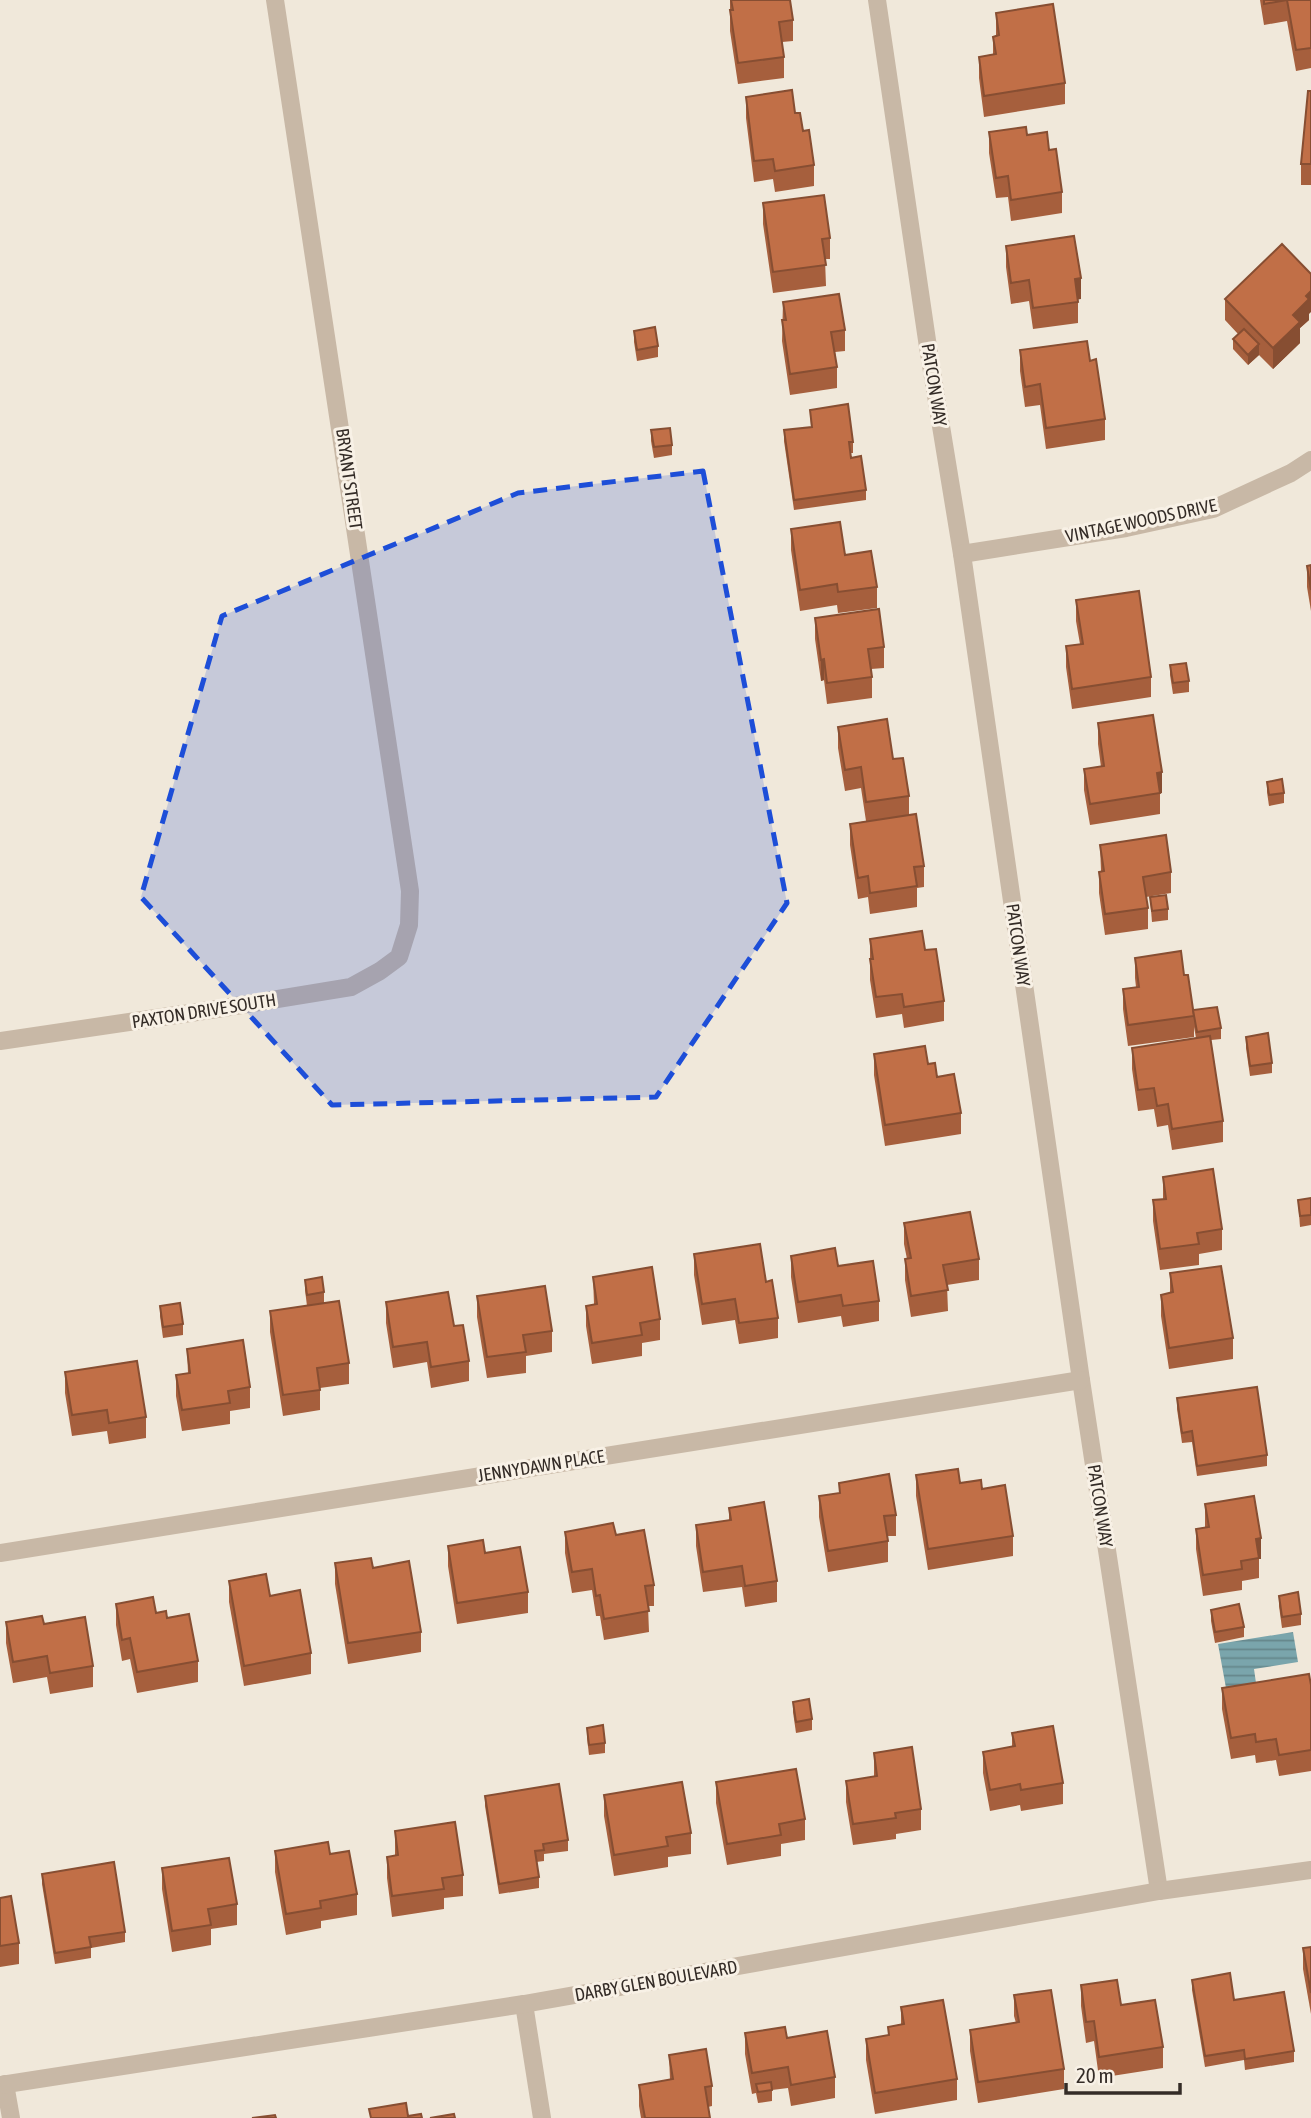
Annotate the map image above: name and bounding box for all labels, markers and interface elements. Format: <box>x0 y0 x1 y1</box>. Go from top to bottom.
street label: PATCON WAY <box>918 342 951 428</box>
street label: BRYANT STREET <box>332 427 367 531</box>
street label: VINTAGE WOODS DRIVE <box>1063 494 1219 547</box>
street label: PATCON WAY <box>1002 902 1035 988</box>
street label: PAXTON DRIVE SOUTH <box>130 989 278 1032</box>
street label: JENNYDAWN PLACE <box>476 1445 606 1486</box>
street label: PATCON WAY <box>1084 1463 1117 1549</box>
street label: DARBY GLEN BOULEVARD <box>573 1956 739 2005</box>
scale bar <box>1066 2052 1180 2096</box>
text: 20 m <box>1076 2063 1114 2087</box>

